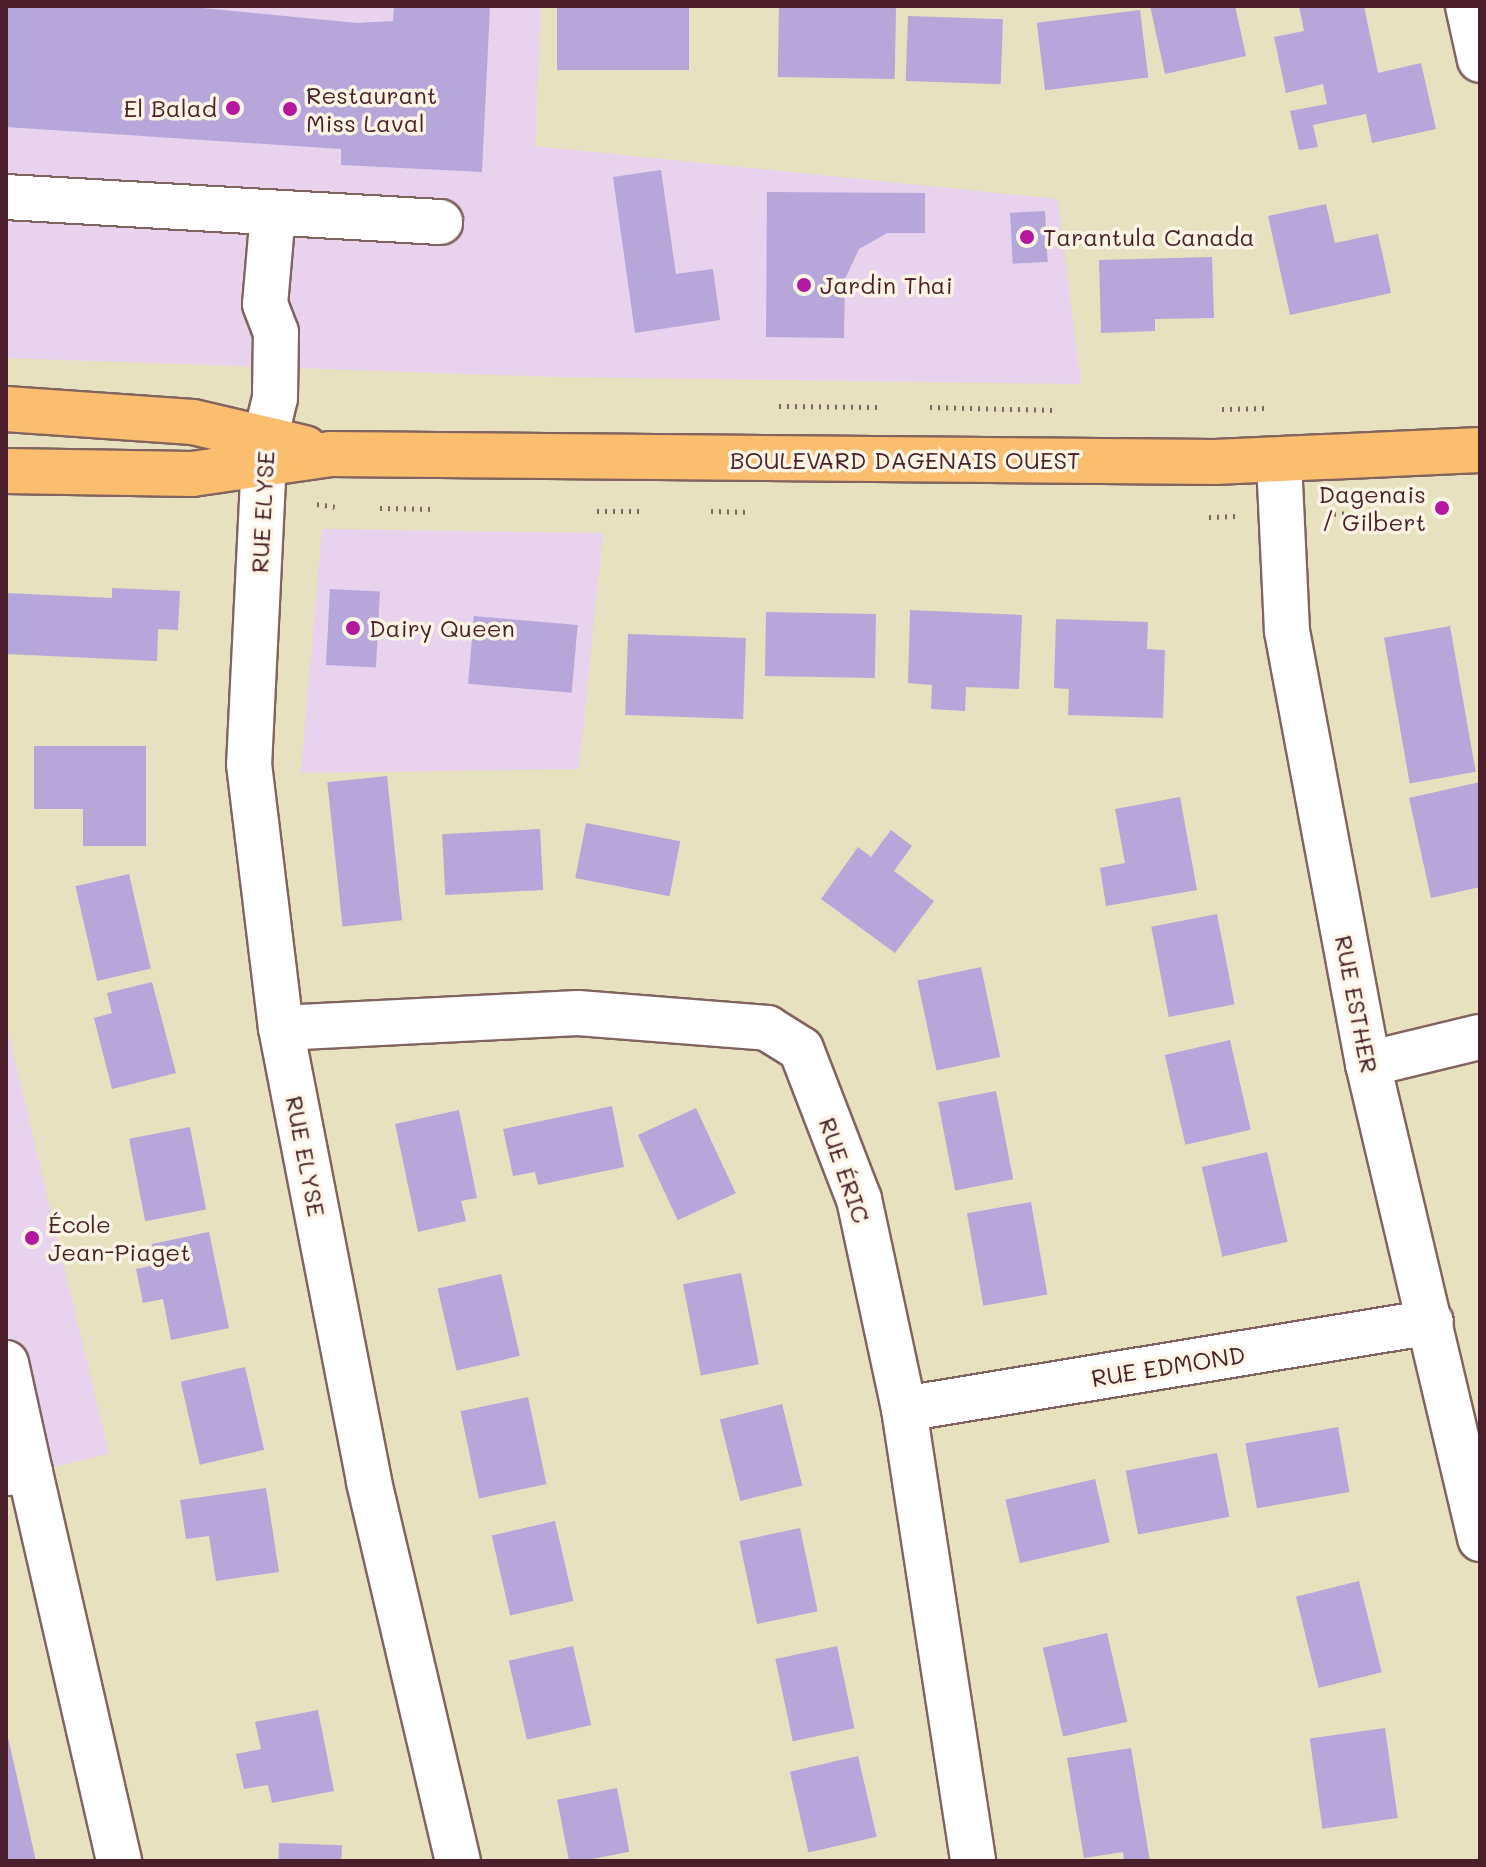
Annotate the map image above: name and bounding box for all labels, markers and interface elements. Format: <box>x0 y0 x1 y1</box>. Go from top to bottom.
place label: Restaurant Miss Laval <box>306 81 437 137</box>
place label: El Balad <box>123 94 217 122</box>
marker: El Balad <box>224 99 242 117</box>
marker: Restaurant Miss Laval <box>281 100 299 118</box>
place label: Tarantula Canada <box>1043 223 1254 251</box>
marker: Tarantula Canada <box>1018 228 1036 246</box>
place label: Jardin Thai <box>820 271 953 299</box>
marker: Jardin Thai <box>795 276 813 294</box>
street label: BOULEVARD DAGENAIS OUEST <box>730 446 1080 474</box>
street label: RUE ELYSE <box>244 450 280 574</box>
place label: Dagenais / Gilbert <box>1319 480 1426 536</box>
marker: Dagenais / Gilbert <box>1433 499 1451 517</box>
place label: Dairy Queen <box>369 614 515 642</box>
marker: Dairy Queen <box>344 619 362 637</box>
street label: RUE ESTHER <box>1330 933 1384 1075</box>
street label: RUE ELYSE <box>280 1093 332 1219</box>
street label: RUE ÉRIC <box>814 1113 876 1227</box>
place label: École Jean-Piaget <box>48 1210 191 1266</box>
marker: École Jean-Piaget <box>23 1229 41 1247</box>
street label: RUE EDMOND <box>1089 1340 1247 1392</box>

